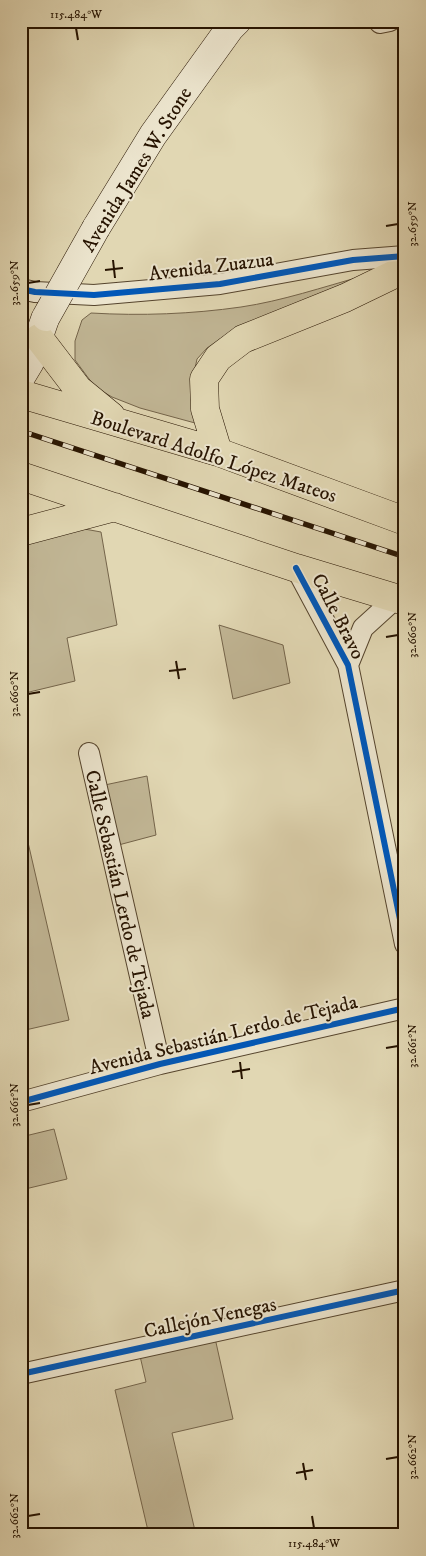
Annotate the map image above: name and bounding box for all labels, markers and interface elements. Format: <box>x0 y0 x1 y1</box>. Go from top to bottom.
text: 115.484°W <box>50 7 103 22</box>
street label: Avenida James W. Stone <box>76 83 198 257</box>
text: 32.659°N <box>405 201 420 247</box>
street label: Avenida Zuazua <box>147 247 276 288</box>
text: 32.659°N <box>7 260 22 306</box>
street label: Boulevard Adolfo López Mateos <box>87 406 340 509</box>
street label: Calle Bravo <box>305 569 370 664</box>
text: 32.660°N <box>405 612 420 658</box>
text: 32.660°N <box>7 671 22 717</box>
street label: Calle Sebastián Lerdo de Tejada <box>79 768 160 1021</box>
street label: Avenida Sebastián Lerdo de Tejada <box>87 990 361 1081</box>
text: 32.661°N <box>405 1024 420 1068</box>
text: 32.661°N <box>7 1083 22 1127</box>
street label: Callejón Venegas <box>142 1292 279 1345</box>
text: 32.662°N <box>405 1434 420 1480</box>
text: 32.662°N <box>7 1493 22 1539</box>
text: 115.484°W <box>288 1536 341 1551</box>

